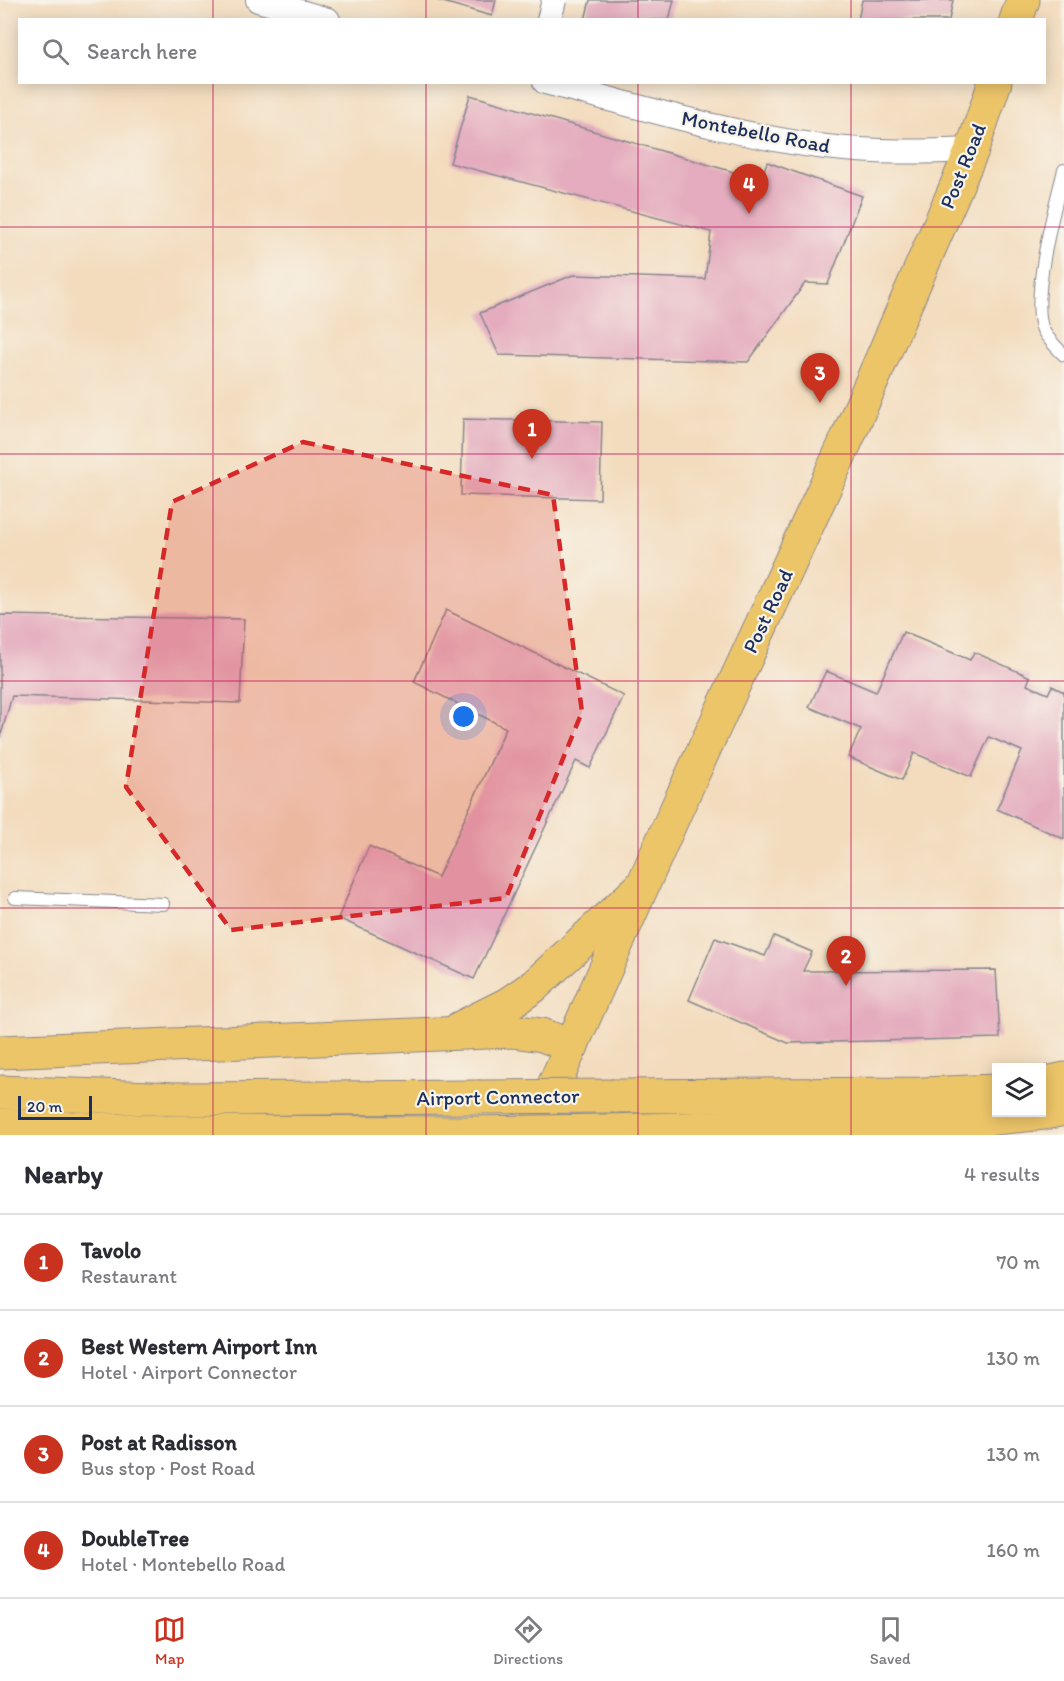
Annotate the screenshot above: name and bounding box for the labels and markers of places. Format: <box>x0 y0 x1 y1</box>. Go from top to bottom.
pin: 4 <box>730 164 768 214</box>
pin: 3 <box>800 354 840 403</box>
pin: 1 <box>512 410 552 459</box>
pin: 2 <box>826 936 866 986</box>

